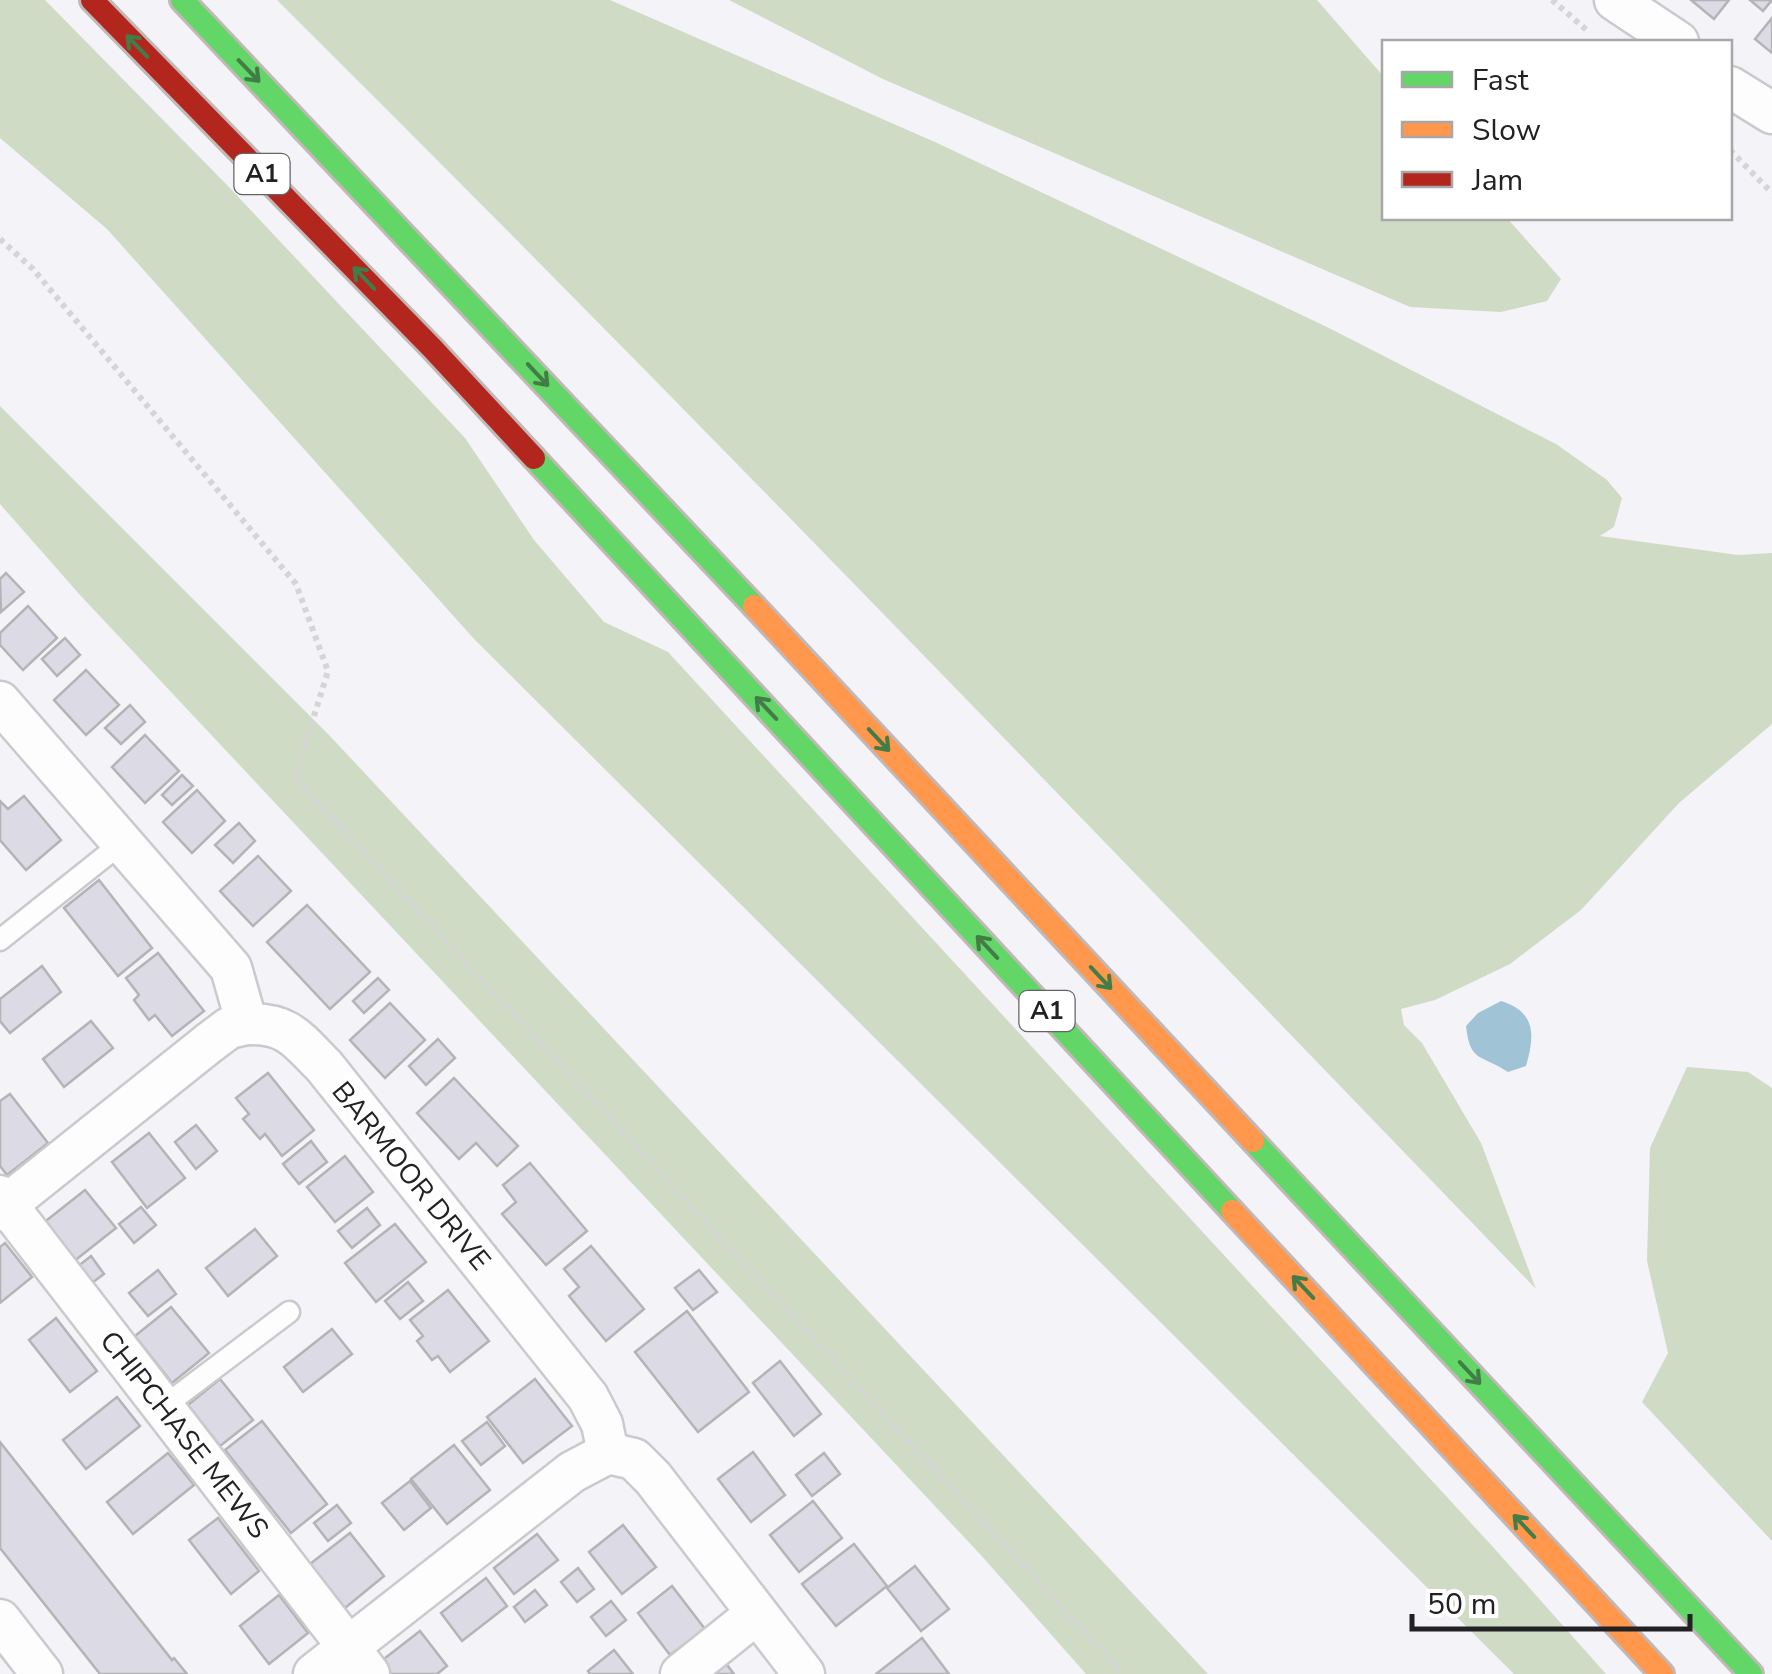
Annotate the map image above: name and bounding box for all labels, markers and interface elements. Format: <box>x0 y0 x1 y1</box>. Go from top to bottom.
one-way arrow <box>125 34 149 58</box>
legend <box>1382 40 1732 220</box>
one-way arrow <box>237 58 261 82</box>
text: Fast <box>1472 60 1529 101</box>
text: Slow <box>1472 110 1541 151</box>
road number: A1 <box>234 154 290 194</box>
text: Jam <box>1471 160 1523 201</box>
one-way arrow <box>352 267 376 291</box>
one-way arrow <box>526 362 549 387</box>
one-way arrow <box>755 696 778 721</box>
one-way arrow <box>867 728 891 752</box>
one-way arrow <box>975 935 999 959</box>
one-way arrow <box>1089 965 1112 990</box>
road number: A1 <box>1020 991 1074 1031</box>
street label: BARMOOR DRIVE <box>323 1074 499 1278</box>
one-way arrow <box>1291 1276 1315 1300</box>
street label: CHIPCHASE MEWS <box>91 1323 277 1547</box>
one-way arrow <box>1458 1360 1481 1385</box>
one-way arrow <box>1512 1514 1536 1538</box>
scale bar <box>1412 1569 1690 1631</box>
text: 50 m <box>1427 1584 1496 1625</box>

